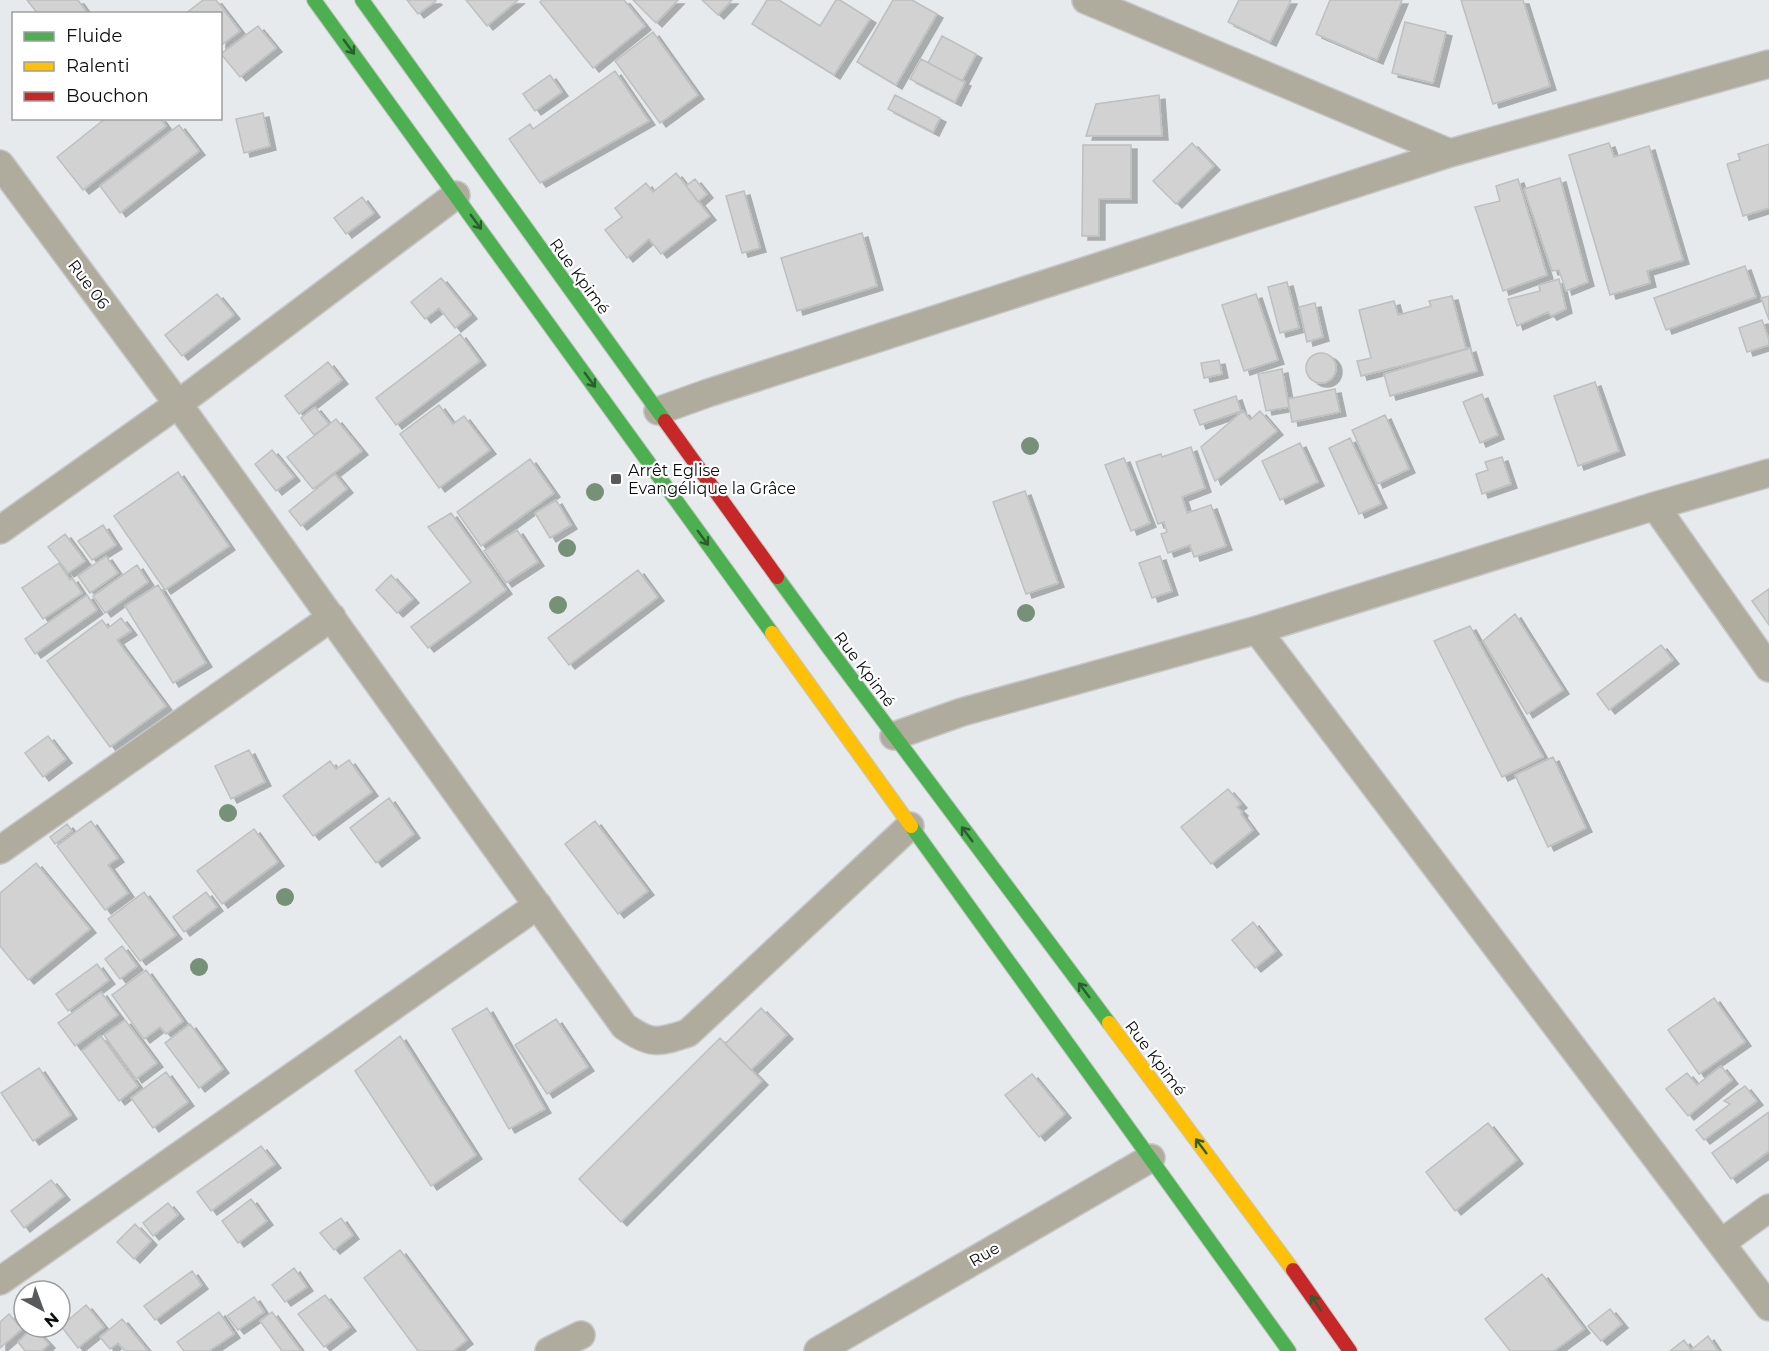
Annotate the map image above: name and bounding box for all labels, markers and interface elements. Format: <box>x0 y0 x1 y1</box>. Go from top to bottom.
legend <box>12 12 222 120</box>
text: Fluide <box>66 25 122 47</box>
one-way arrow <box>342 39 355 55</box>
text: Ralenti <box>66 55 130 77</box>
text: Bouchon <box>66 85 149 107</box>
one-way arrow <box>470 213 482 229</box>
street label: Rue Kpimé <box>546 235 613 318</box>
street label: Rue 06 <box>64 256 113 313</box>
one-way arrow <box>584 372 596 388</box>
place label: Arrêt Eglise Evangélique la Grâce <box>628 461 796 498</box>
marker: Arrêt Eglise Evangélique la Grâce <box>609 472 623 486</box>
one-way arrow <box>697 530 710 546</box>
street label: Rue Kpimé <box>830 628 899 711</box>
one-way arrow <box>961 826 974 842</box>
one-way arrow <box>1078 982 1091 998</box>
street label: Rue Kpimé <box>1121 1017 1190 1100</box>
one-way arrow <box>1195 1138 1208 1154</box>
street label: Rue <box>966 1238 1003 1271</box>
north arrow <box>12 1279 72 1339</box>
one-way arrow <box>1310 1296 1322 1312</box>
text: N <box>40 1309 63 1331</box>

